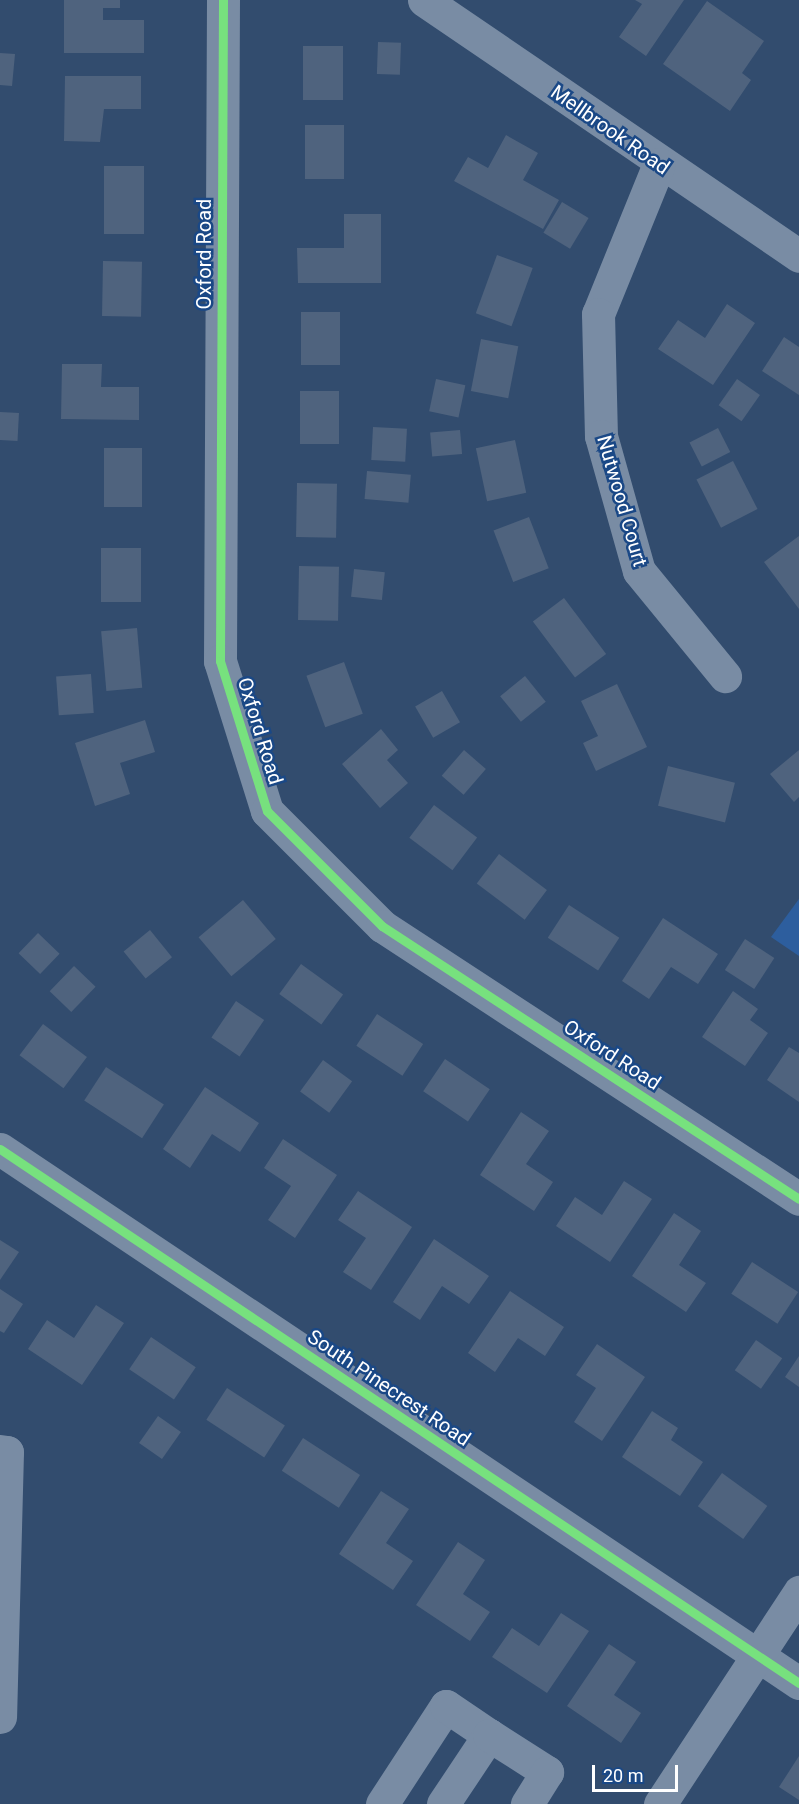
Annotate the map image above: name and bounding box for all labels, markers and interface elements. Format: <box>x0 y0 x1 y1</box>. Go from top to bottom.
street label: Mellbrook Road <box>546 80 674 180</box>
street label: Oxford Road <box>192 199 216 309</box>
street label: Nutwood Court <box>592 433 652 569</box>
street label: Oxford Road <box>232 675 288 787</box>
street label: Oxford Road <box>559 1015 665 1095</box>
street label: South Pinecrest Road <box>303 1325 475 1451</box>
scale bar <box>595 1753 680 1791</box>
text: 20 m <box>603 1765 643 1786</box>

